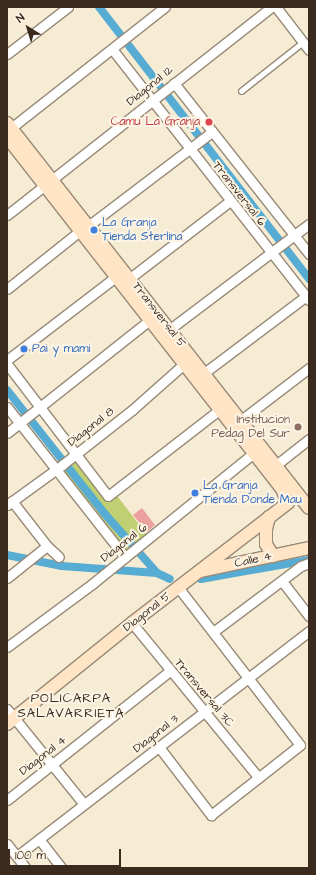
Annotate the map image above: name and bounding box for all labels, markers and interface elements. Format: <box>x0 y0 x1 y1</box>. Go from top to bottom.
north arrow <box>8 8 48 48</box>
text: N <box>13 10 28 26</box>
street label: Diagonal 12 <box>124 63 176 109</box>
place label: Camu La Granja <box>111 115 200 129</box>
marker: Camu La Granja <box>203 116 215 128</box>
street label: Transversal 6 <box>209 159 269 229</box>
place label: La Granja Tienda Sterlina <box>102 216 182 244</box>
marker: La Granja Tienda Sterlina <box>89 225 99 235</box>
street label: Transversal 5 <box>129 279 189 351</box>
place label: Pai y mami <box>32 342 90 356</box>
marker: Pai y mami <box>19 344 29 354</box>
street label: Diagonal 8 <box>65 404 117 450</box>
place label: Institucion Pedag Del Sur <box>211 413 290 441</box>
marker: Institucion Pedag Del Sur <box>293 422 303 432</box>
place label: La Granja Tienda Donde Mau <box>203 479 302 507</box>
marker: La Granja Tienda Donde Mau <box>190 488 200 498</box>
street label: Diagonal 6 <box>98 520 150 566</box>
street label: Calle 4 <box>233 549 273 571</box>
street label: Diagonal 5 <box>121 589 173 635</box>
street label: Transversal 3C <box>171 656 237 730</box>
district label: POLICARPA SALAVARRIETA <box>17 691 125 722</box>
street label: Diagonal 3 <box>130 712 182 756</box>
street label: Diagonal 4 <box>17 733 69 779</box>
scale bar <box>10 841 123 867</box>
text: 100 m <box>15 847 46 864</box>

